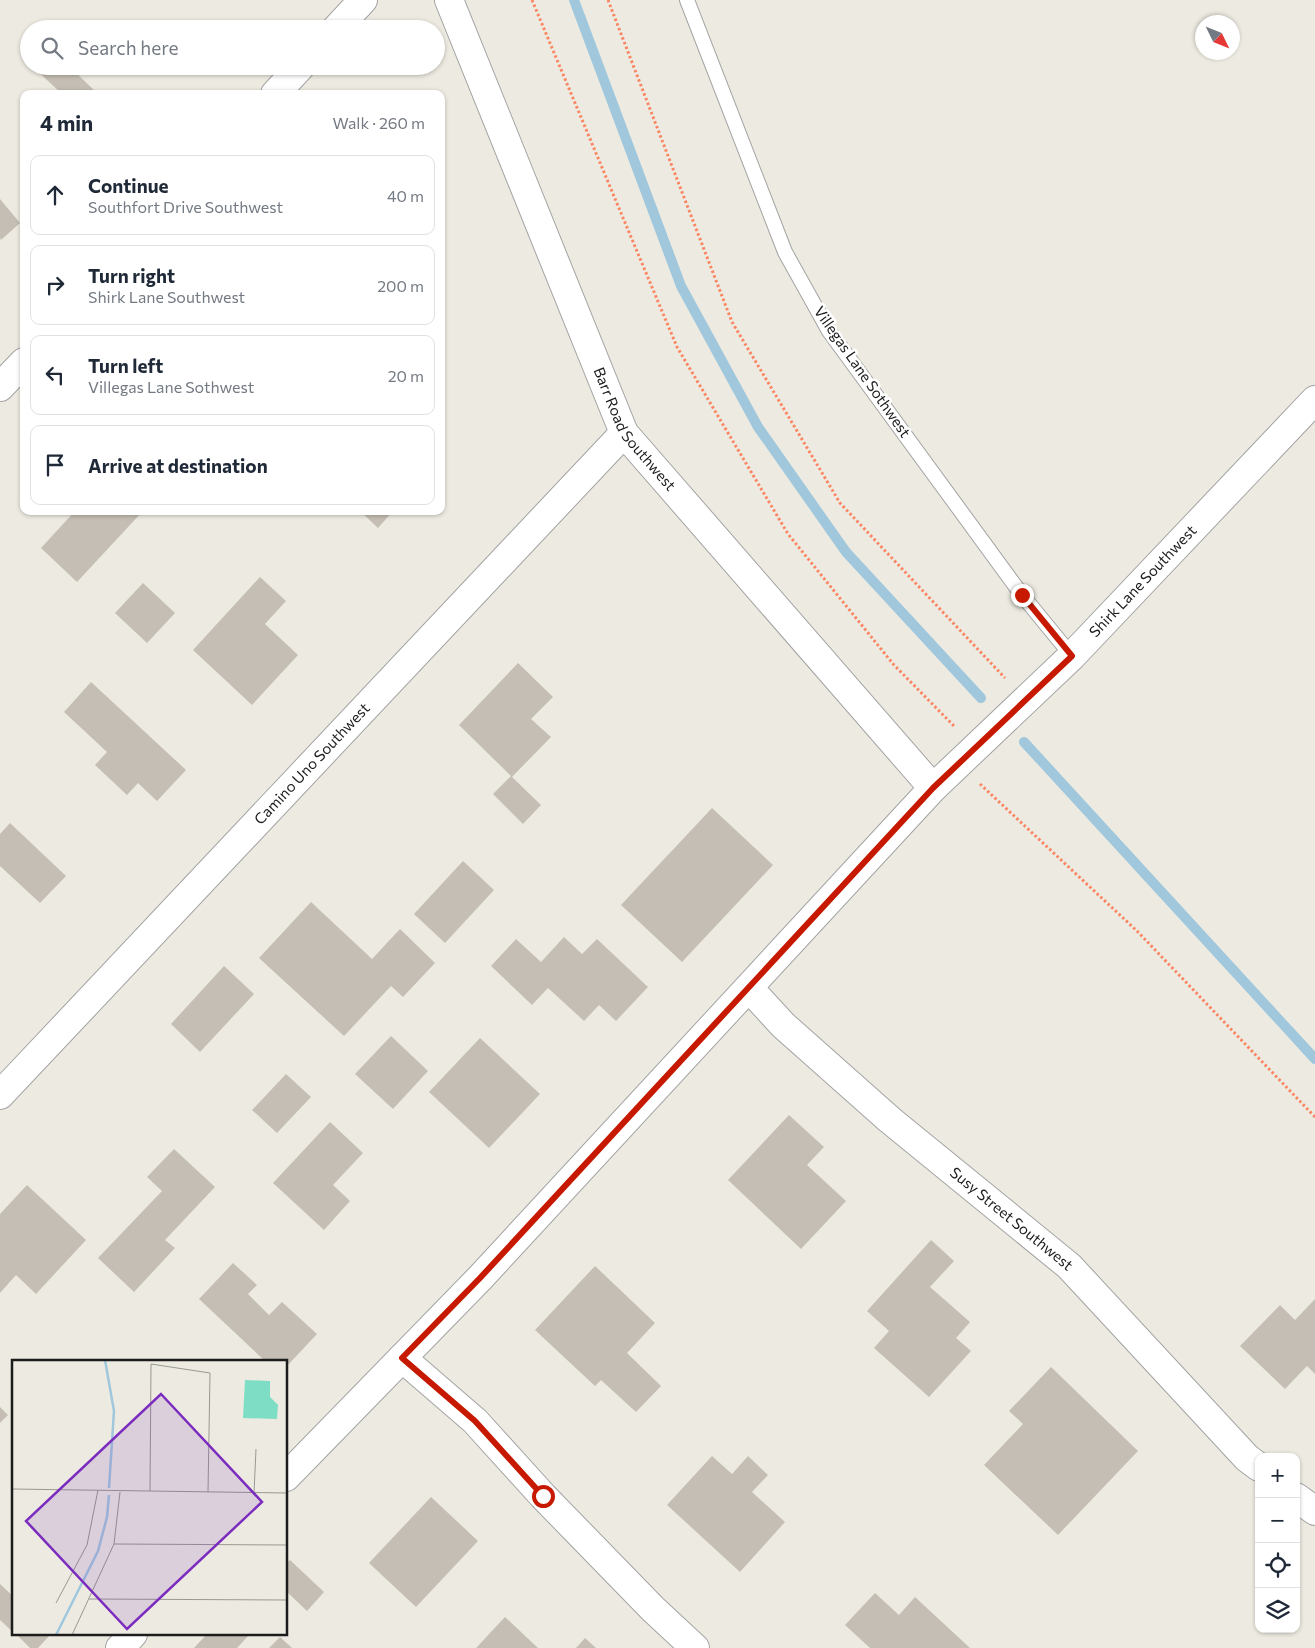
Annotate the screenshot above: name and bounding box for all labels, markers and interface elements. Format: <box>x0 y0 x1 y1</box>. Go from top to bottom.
north arrow <box>1195 15 1240 60</box>
search box <box>20 20 445 75</box>
icon: search <box>38 34 66 62</box>
text: Search here <box>78 36 178 59</box>
text: 4 min <box>40 110 93 135</box>
text: Walk · 260 m <box>333 113 425 132</box>
text: Continue <box>88 174 168 197</box>
icon: ahead <box>41 181 69 209</box>
text: 40 m <box>387 186 424 205</box>
text: Southfort Drive Southwest <box>88 197 283 216</box>
text: Turn right <box>88 264 175 287</box>
icon: right <box>41 271 69 299</box>
text: 200 m <box>377 276 424 295</box>
text: Shirk Lane Southwest <box>88 287 245 306</box>
street label: Villegas Lane Sothwest <box>811 302 915 440</box>
text: Turn left <box>88 354 163 377</box>
icon: left <box>41 361 69 389</box>
street label: Barr Road Southwest <box>590 364 680 494</box>
text: 20 m <box>388 366 424 385</box>
text: Villegas Lane Sothwest <box>88 377 254 396</box>
icon: arrive <box>41 451 69 479</box>
text: Arrive at destination <box>88 454 268 477</box>
street label: Shirk Lane Southwest <box>1085 521 1200 640</box>
route end <box>1011 584 1034 607</box>
street label: Camino Uno Southwest <box>250 699 373 828</box>
street label: Susy Street Southwest <box>947 1163 1077 1274</box>
inset map <box>12 1360 288 1636</box>
map controls <box>1255 1453 1300 1633</box>
button: + <box>1255 1453 1300 1498</box>
route start <box>532 1485 555 1508</box>
button: − <box>1255 1498 1300 1543</box>
button: locate <box>1255 1543 1300 1588</box>
button: layers <box>1255 1588 1300 1633</box>

